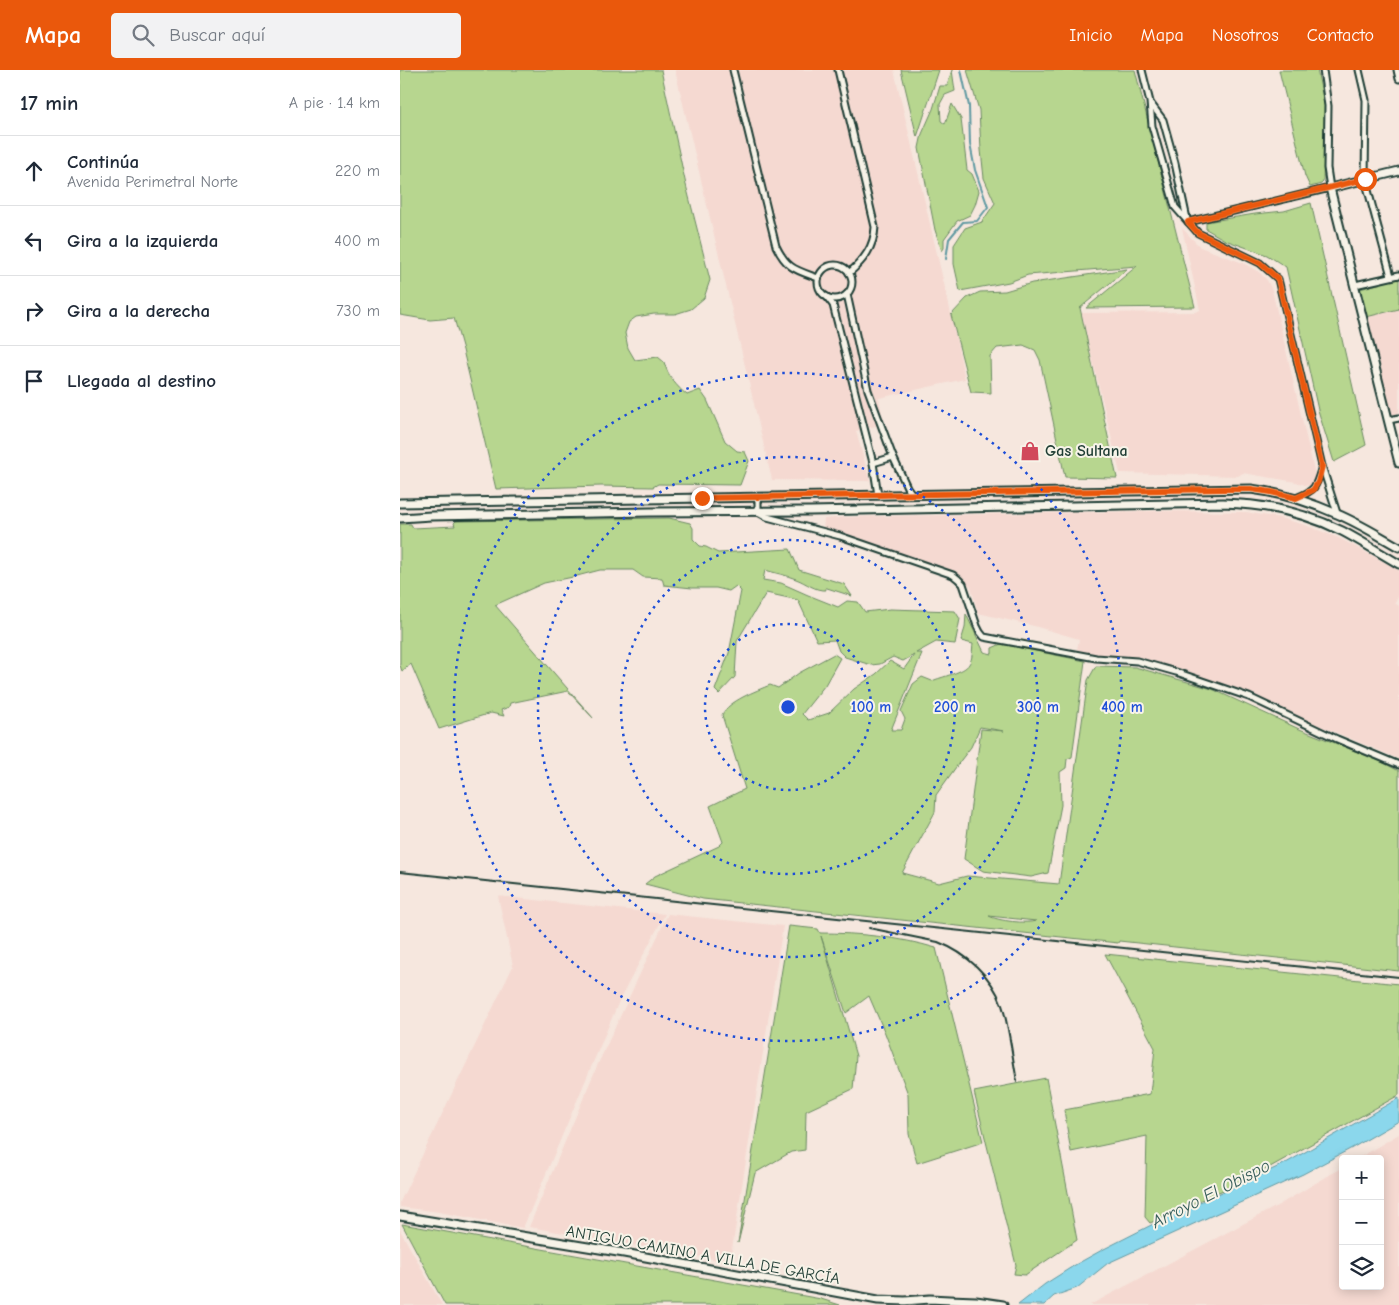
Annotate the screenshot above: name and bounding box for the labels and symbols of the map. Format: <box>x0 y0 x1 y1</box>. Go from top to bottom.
route start <box>1354 168 1377 191</box>
shop icon: Gas Sultana <box>1019 440 1041 462</box>
place label: Gas Sultana <box>1045 442 1128 460</box>
route end <box>691 487 714 510</box>
centre of rings <box>779 698 797 716</box>
text: 100 m <box>851 698 891 716</box>
text: 200 m <box>934 698 976 716</box>
text: 300 m <box>1017 698 1059 716</box>
text: 400 m <box>1101 698 1143 716</box>
water label: Arroyo El Obispo <box>1147 1155 1274 1233</box>
street label: ANTIGUO CAMINO A VILLA DE GARCÍA <box>565 1221 842 1288</box>

